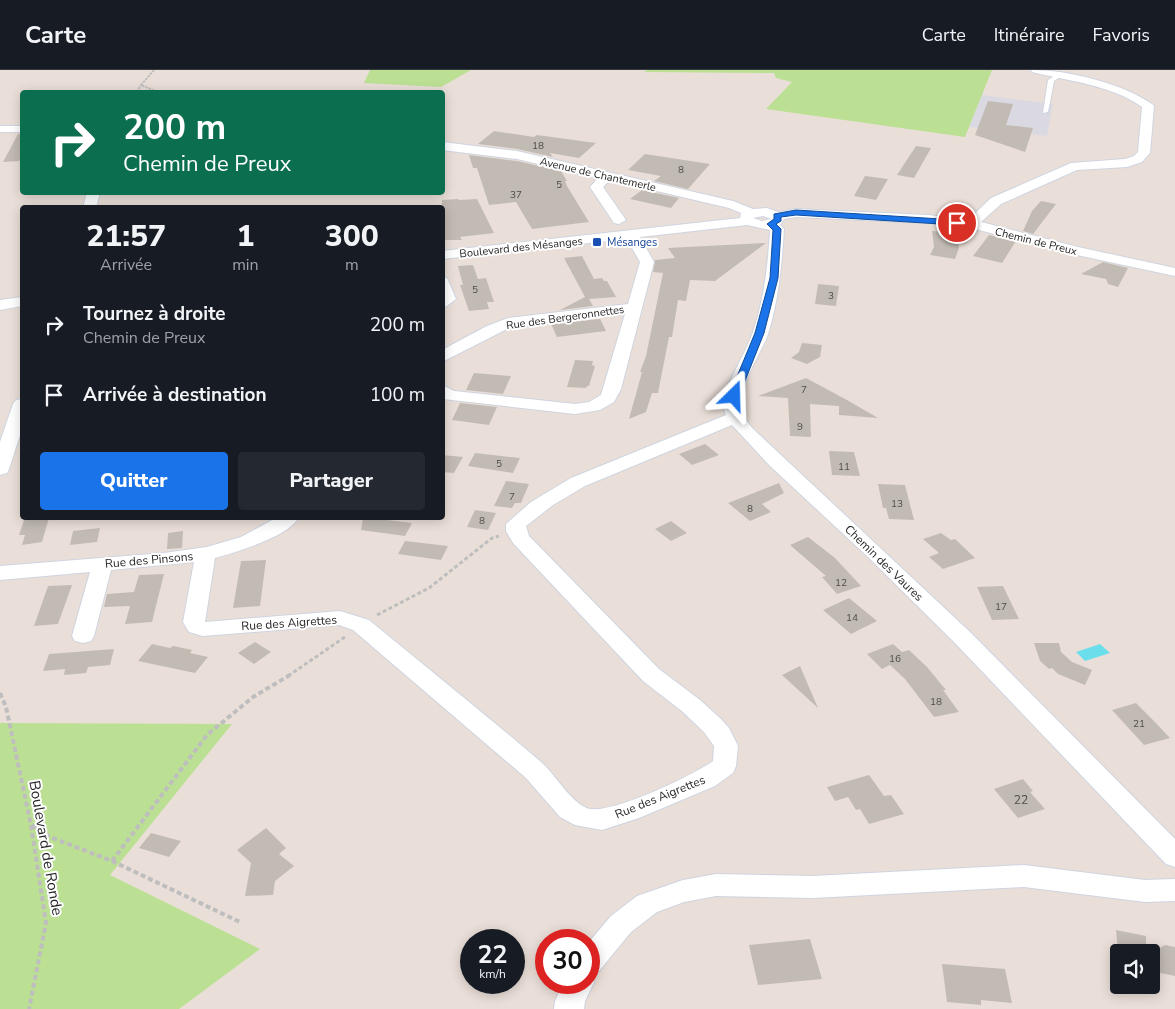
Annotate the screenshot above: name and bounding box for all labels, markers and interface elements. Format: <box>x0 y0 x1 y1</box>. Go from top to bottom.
text: Carte <box>25 19 86 51</box>
text: Carte <box>922 23 966 47</box>
text: Itinéraire <box>994 23 1065 47</box>
text: Favoris <box>1093 23 1150 47</box>
text: 200 m <box>123 104 226 151</box>
icon: right <box>40 110 105 175</box>
house number: 18 <box>532 139 544 153</box>
text: Chemin de Preux <box>123 149 291 179</box>
street label: Avenue de Chantemerle <box>538 154 658 195</box>
house number: 8 <box>678 163 684 177</box>
house number: 5 <box>556 178 562 192</box>
house number: 37 <box>510 188 522 202</box>
pin <box>936 202 978 244</box>
icon: arrive <box>943 209 971 237</box>
text: 21:57 <box>86 216 166 257</box>
text: 1 <box>236 216 254 257</box>
text: 300 <box>325 216 379 257</box>
street label: Chemin de Preux <box>993 224 1079 259</box>
street label: Boulevard des Mésanges <box>459 234 583 261</box>
place label: Mésanges <box>607 235 657 250</box>
marker: Mésanges <box>591 236 603 248</box>
text: Arrivée <box>100 254 152 276</box>
text: min <box>232 254 259 276</box>
text: m <box>345 254 359 276</box>
house number: 5 <box>472 283 478 297</box>
house number: 3 <box>828 289 834 303</box>
text: Tournez à droite <box>83 301 226 327</box>
street label: Rue des Bergeronnettes <box>505 302 625 333</box>
icon: right <box>40 311 68 339</box>
text: 200 m <box>370 312 425 338</box>
text: Chemin de Preux <box>83 327 205 349</box>
position arrow <box>707 369 759 421</box>
icon: arrive <box>40 381 68 409</box>
text: Arrivée à destination <box>83 382 267 408</box>
text: 100 m <box>370 382 425 408</box>
house number: 7 <box>801 383 807 397</box>
house number: 9 <box>797 420 803 434</box>
button: Quitter <box>40 452 228 510</box>
button: Partager <box>238 452 425 510</box>
house number: 5 <box>496 457 502 471</box>
house number: 11 <box>838 460 850 474</box>
house number: 7 <box>509 490 515 504</box>
house number: 13 <box>891 497 903 511</box>
house number: 8 <box>747 502 753 516</box>
house number: 8 <box>479 514 485 528</box>
street label: Chemin des Vaures <box>841 521 927 605</box>
street label: Rue des Pinsons <box>104 548 194 572</box>
house number: 12 <box>835 576 847 590</box>
house number: 17 <box>995 600 1007 614</box>
house number: 14 <box>846 611 858 625</box>
street label: Rue des Aigrettes <box>241 612 338 634</box>
house number: 16 <box>889 652 901 666</box>
house number: 18 <box>930 695 942 709</box>
house number: 21 <box>1133 717 1145 731</box>
street label: Rue des Aigrettes <box>613 772 708 822</box>
street label: Boulevard de Ronde <box>24 779 68 917</box>
house number: 22 <box>1014 792 1028 808</box>
speed limit sign: 30 <box>535 929 600 994</box>
text: 22 <box>477 938 508 972</box>
map controls <box>1110 944 1160 994</box>
button: sound <box>1110 944 1160 994</box>
text: km/h <box>479 966 506 982</box>

